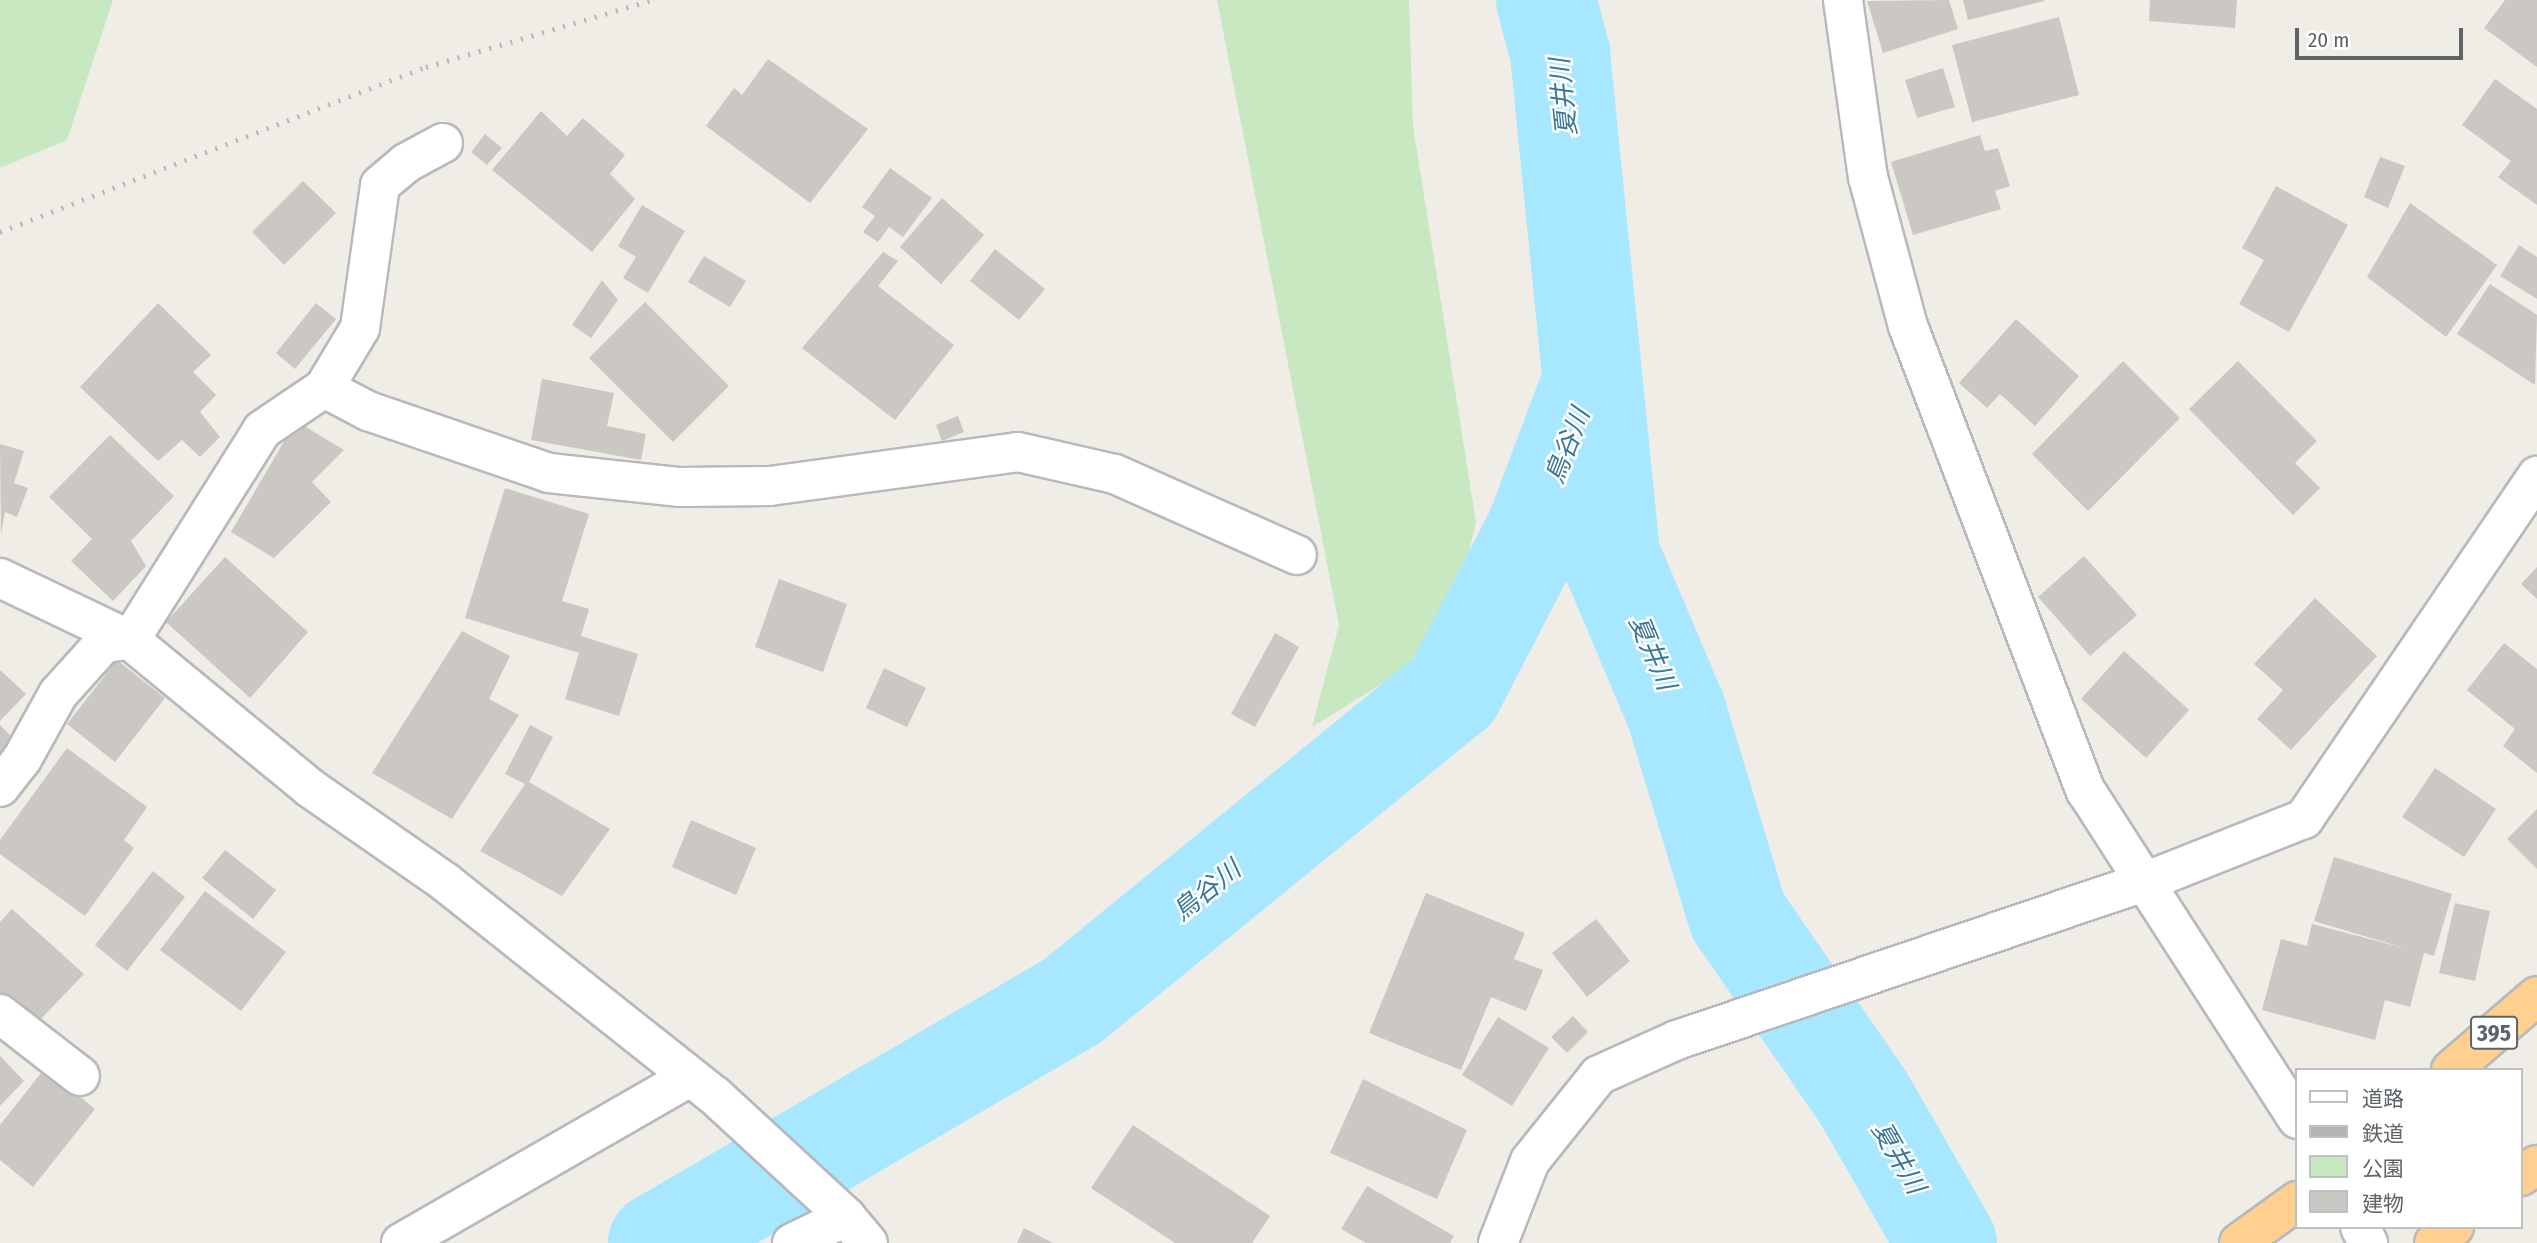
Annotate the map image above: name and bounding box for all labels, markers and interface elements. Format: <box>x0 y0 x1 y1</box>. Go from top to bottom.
scale bar <box>2299 14 2467 58</box>
text: 20 m <box>2308 27 2349 53</box>
water label: 夏井川 <box>1544 57 1584 137</box>
water label: 鳥谷川 <box>1539 404 1597 488</box>
water label: 夏井川 <box>1622 611 1682 695</box>
water label: 鳥谷川 <box>1167 854 1247 928</box>
road number: 395 <box>2470 1014 2518 1052</box>
legend <box>2296 1068 2523 1229</box>
text: 道路 <box>2362 1086 2404 1112</box>
water label: 夏井川 <box>1865 1116 1931 1200</box>
text: 鉄道 <box>2362 1121 2404 1147</box>
text: 公園 <box>2362 1156 2404 1182</box>
text: 建物 <box>2362 1191 2404 1217</box>

